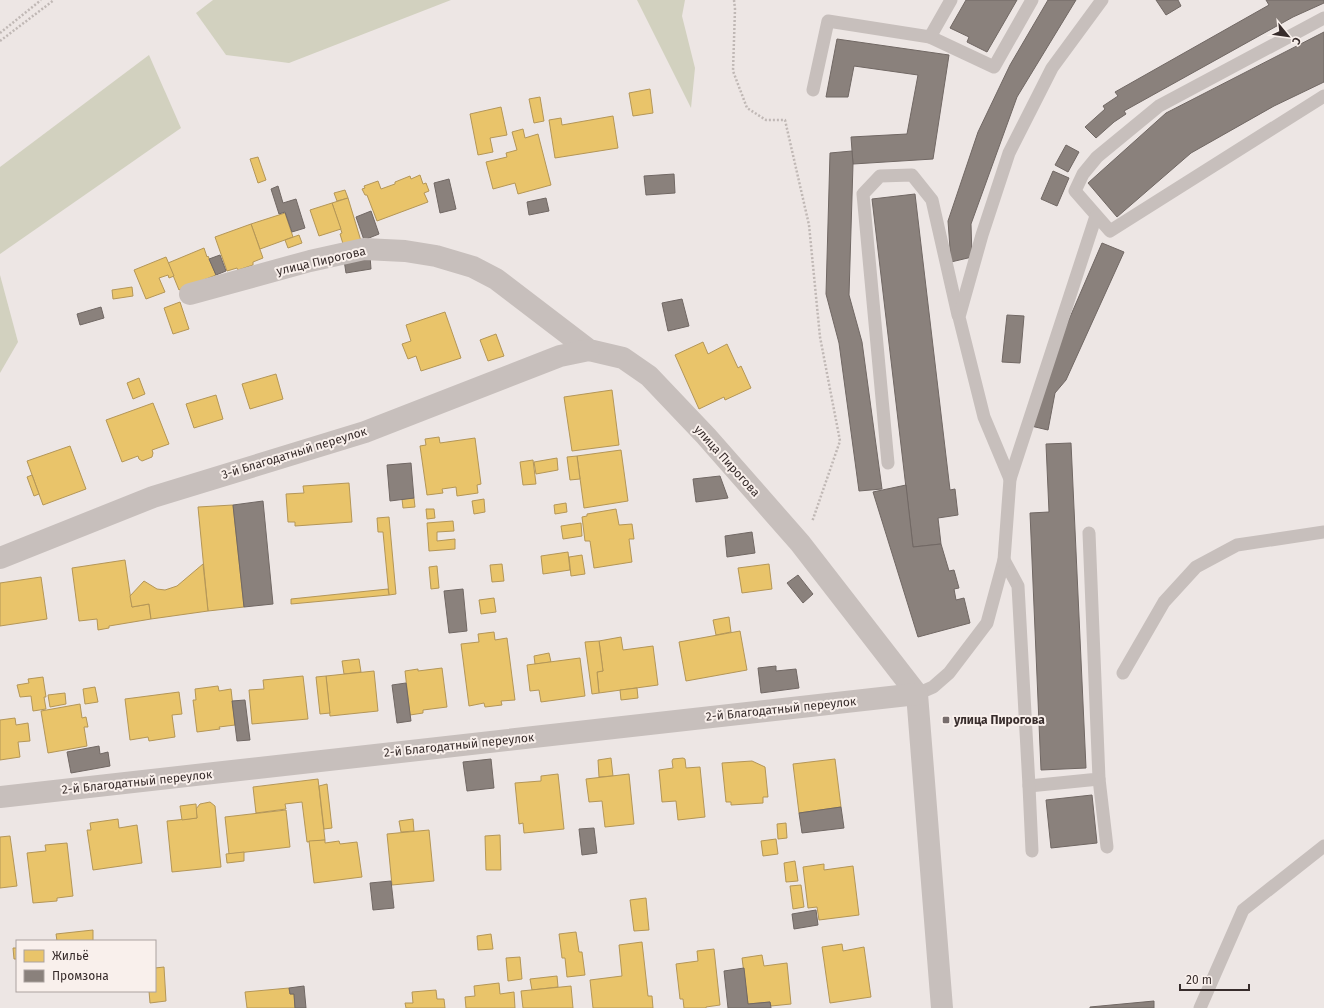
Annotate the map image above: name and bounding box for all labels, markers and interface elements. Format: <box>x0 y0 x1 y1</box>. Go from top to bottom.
north arrow <box>1268 16 1308 56</box>
text: С <box>1289 35 1304 47</box>
street label: улица Пирогова <box>275 244 367 278</box>
street label: улица Пирогова <box>691 422 763 500</box>
street label: 3-й Благодатный переулок <box>220 424 369 482</box>
street label: 2-й Благодатный переулок <box>705 694 858 724</box>
place label: улица Пирогова <box>953 713 1045 727</box>
marker: улица Пирогова <box>941 715 951 725</box>
street label: 2-й Благодатный переулок <box>383 730 536 760</box>
street label: 2-й Благодатный переулок <box>61 767 214 797</box>
legend <box>16 940 156 992</box>
text: Жильё <box>52 949 89 963</box>
scale bar <box>1180 966 1249 992</box>
text: Промзона <box>52 969 109 983</box>
text: 20 m <box>1186 973 1212 987</box>

